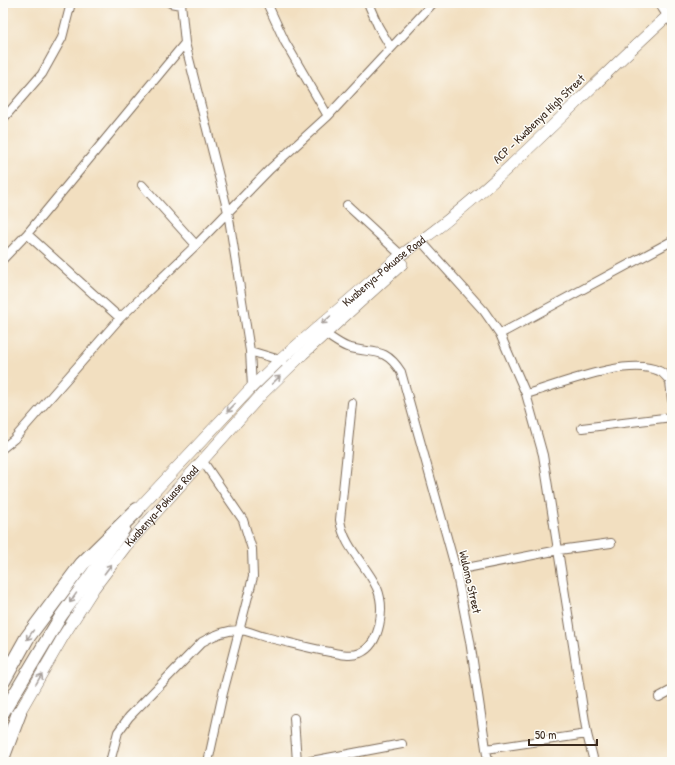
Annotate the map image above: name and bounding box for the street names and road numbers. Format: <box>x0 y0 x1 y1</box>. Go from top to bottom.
street label: ACP - Kwabenya High Street <box>489 69 589 167</box>
street label: Kwabenya-Pokuase Road <box>338 231 429 310</box>
street label: Kwabenya-Pokuase Road <box>120 461 202 550</box>
street label: Wulomo Street <box>455 549 486 616</box>

